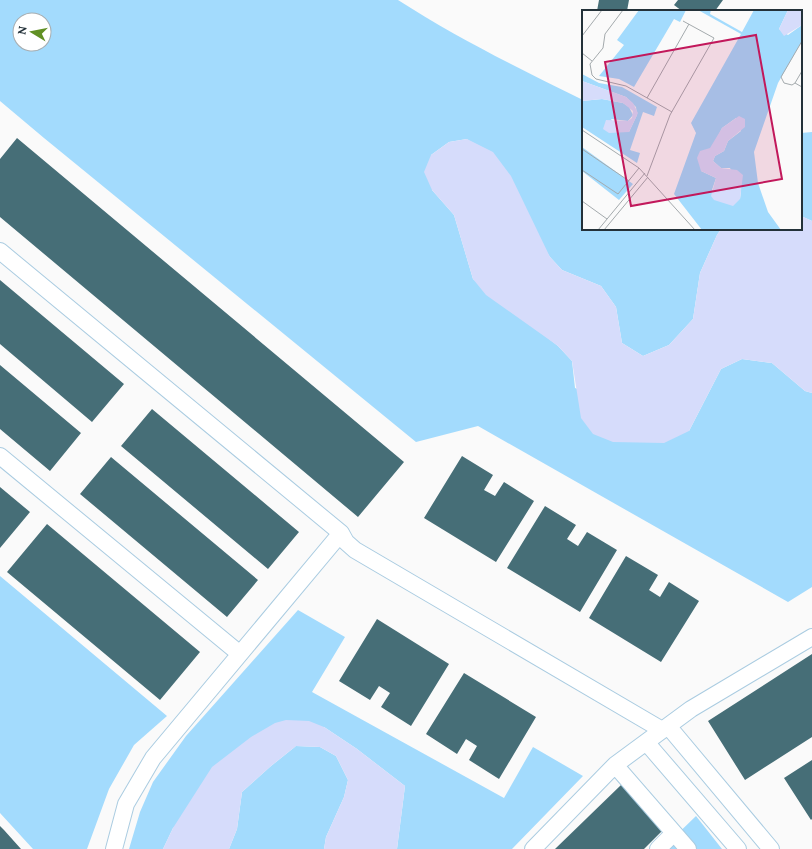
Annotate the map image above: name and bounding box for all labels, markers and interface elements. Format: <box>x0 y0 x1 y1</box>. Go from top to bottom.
inset map <box>582 10 802 230</box>
north arrow <box>12 12 52 52</box>
text: N <box>15 24 30 36</box>

